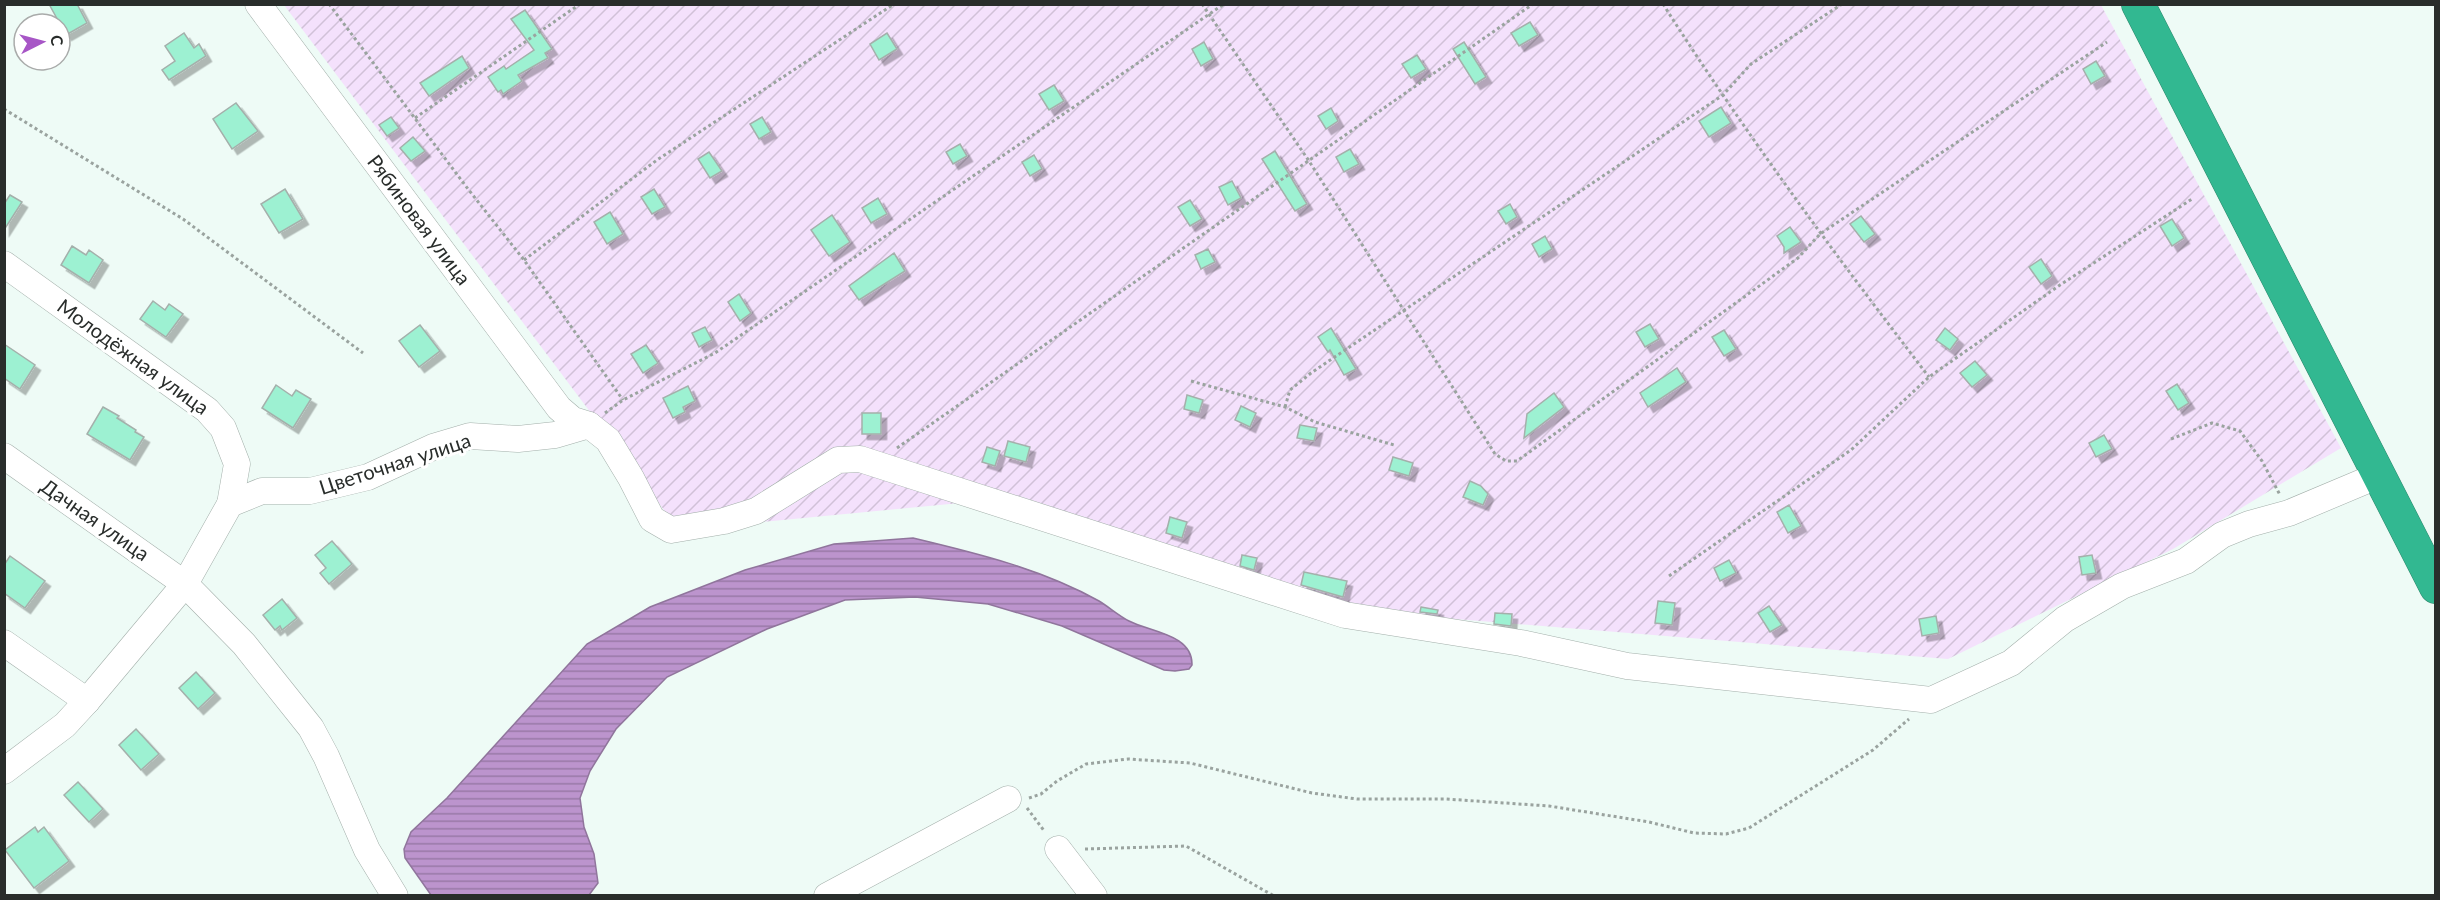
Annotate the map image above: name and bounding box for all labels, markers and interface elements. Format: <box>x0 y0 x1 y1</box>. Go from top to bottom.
north arrow <box>12 12 72 72</box>
text: С <box>47 34 67 47</box>
street label: Рябиновая улица <box>363 150 477 289</box>
street label: Молодёжная улица <box>53 293 214 419</box>
street label: Цветочная улица <box>316 427 473 499</box>
street label: Дачная улица <box>37 473 154 565</box>

